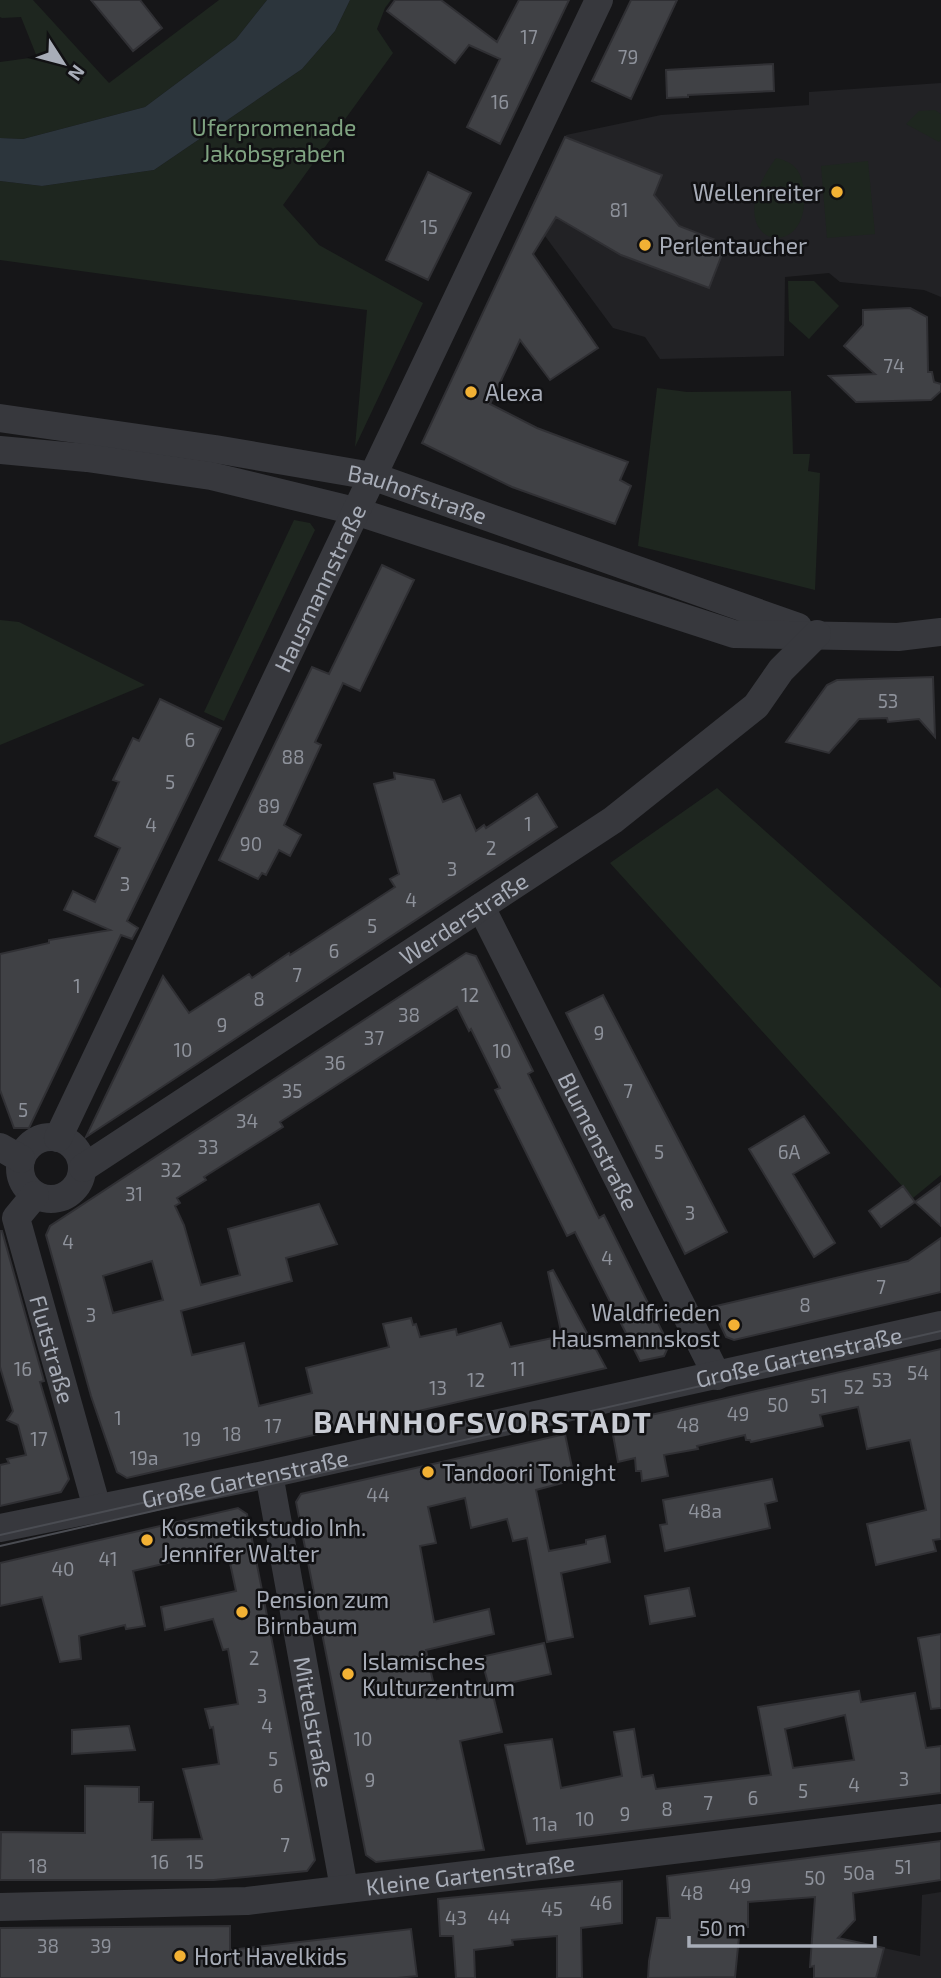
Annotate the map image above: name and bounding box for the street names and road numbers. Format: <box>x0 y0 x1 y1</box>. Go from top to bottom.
street label: Bauhofstraße <box>346 458 491 530</box>
street label: Hausmannstraße <box>268 500 371 676</box>
street label: Werderstraße <box>394 866 533 971</box>
street label: Blumenstraße <box>552 1068 645 1214</box>
street label: Flutstraße <box>24 1292 81 1407</box>
street label: Große Gartenstraße <box>693 1320 905 1393</box>
street label: Große Gartenstraße <box>139 1443 351 1513</box>
street label: Mittelstraße <box>288 1654 340 1790</box>
street label: Kleine Gartenstraße <box>364 1848 576 1901</box>

